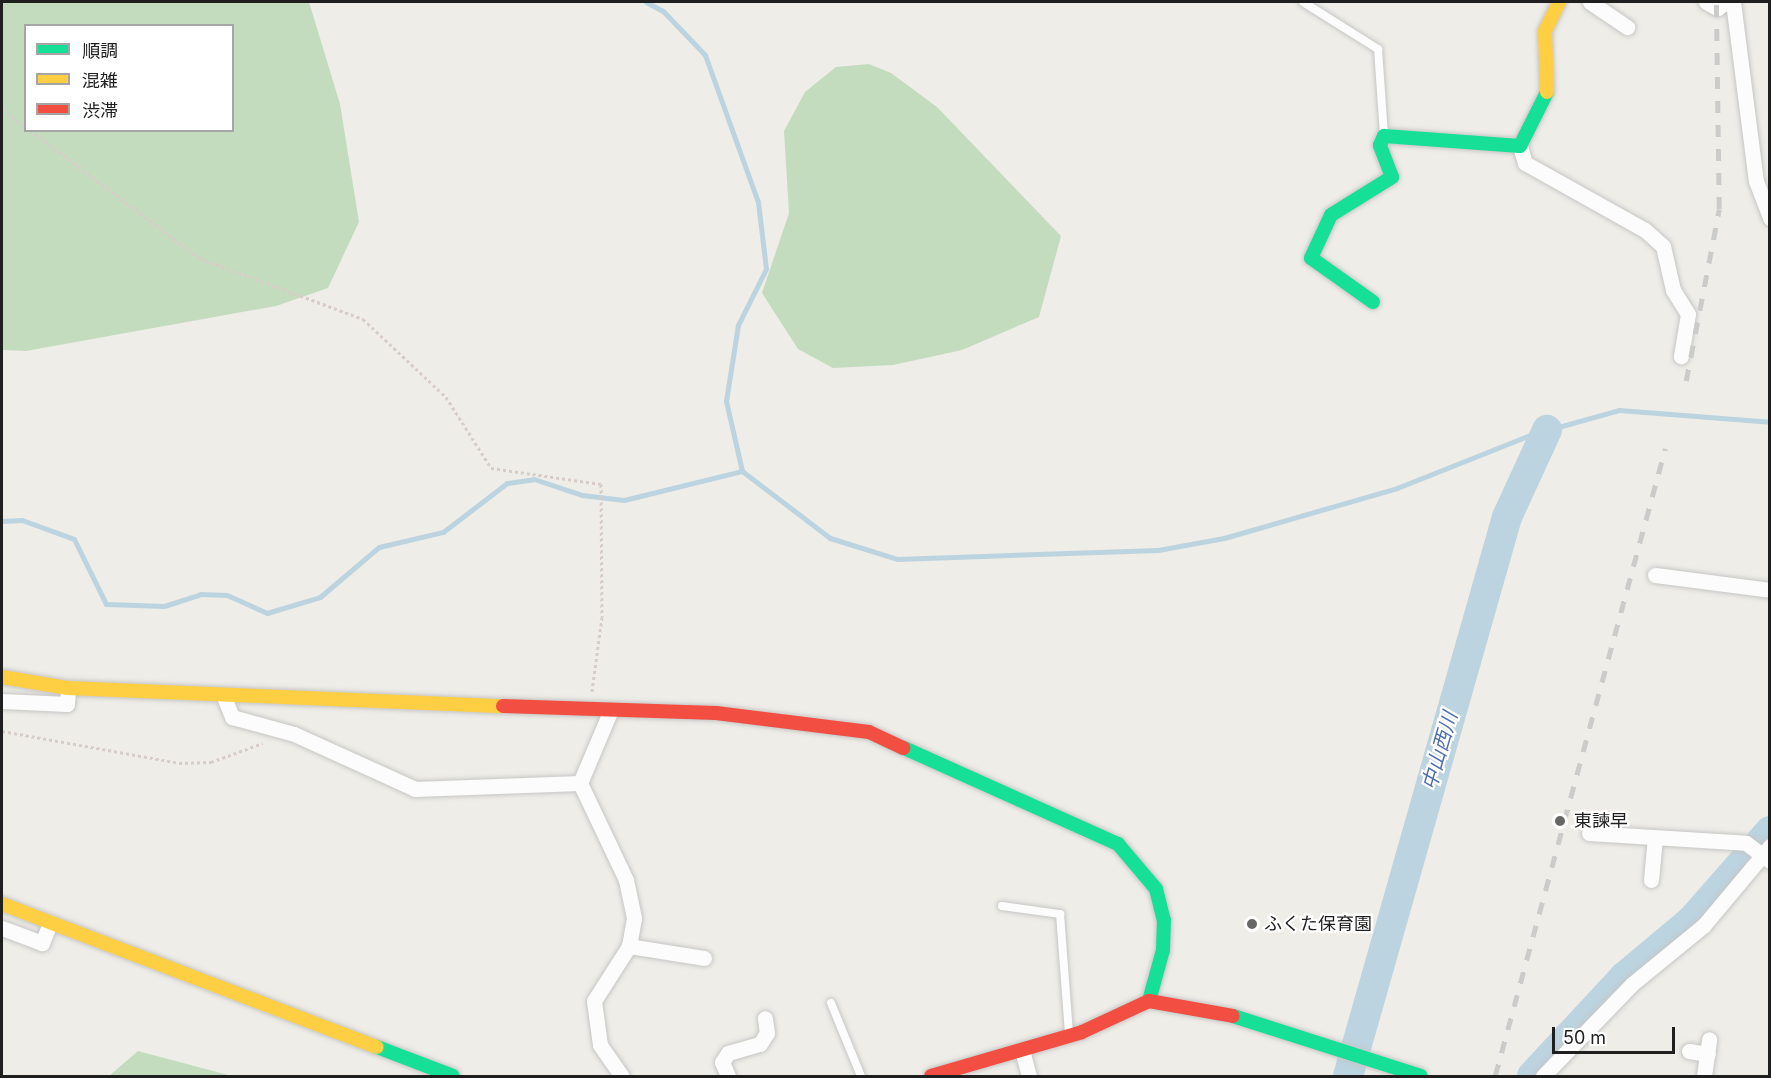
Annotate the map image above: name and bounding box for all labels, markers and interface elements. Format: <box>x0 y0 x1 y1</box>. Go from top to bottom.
legend <box>24 24 234 132</box>
text: 順調 <box>82 40 118 61</box>
text: 混雑 <box>82 70 118 91</box>
text: 渋滞 <box>82 100 118 121</box>
water label: 中山西川 <box>1417 709 1463 793</box>
place label: 東諫早 <box>1574 810 1628 832</box>
marker: 東諫早 <box>1551 812 1569 830</box>
place label: ふくた保育園 <box>1264 913 1372 935</box>
marker: ふくた保育園 <box>1245 917 1259 931</box>
scale bar <box>1555 1015 1678 1053</box>
text: 50 m <box>1563 1027 1606 1048</box>

